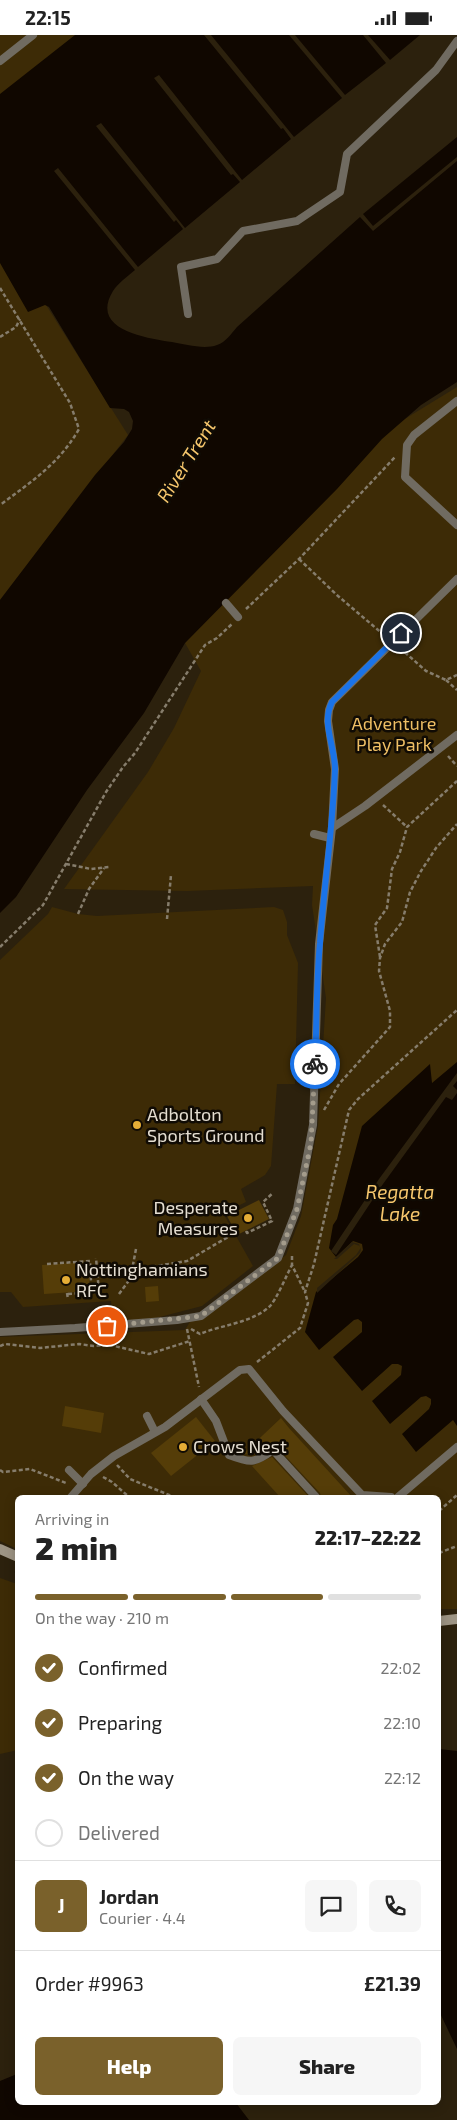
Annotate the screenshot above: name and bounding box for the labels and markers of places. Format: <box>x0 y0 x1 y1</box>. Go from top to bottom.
pin <box>380 612 422 654</box>
place label: Adbolton Sports Ground <box>147 1103 265 1146</box>
marker: Adbolton Sports Ground <box>131 1119 143 1131</box>
place label: Desperate Measures <box>154 1196 238 1239</box>
marker: Desperate Measures <box>242 1212 254 1224</box>
place label: Nottinghamians RFC <box>76 1258 208 1301</box>
marker: Nottinghamians RFC <box>60 1274 72 1286</box>
pin <box>86 1305 128 1347</box>
place label: Crows Nest <box>193 1435 287 1457</box>
marker: Crows Nest <box>177 1441 189 1453</box>

